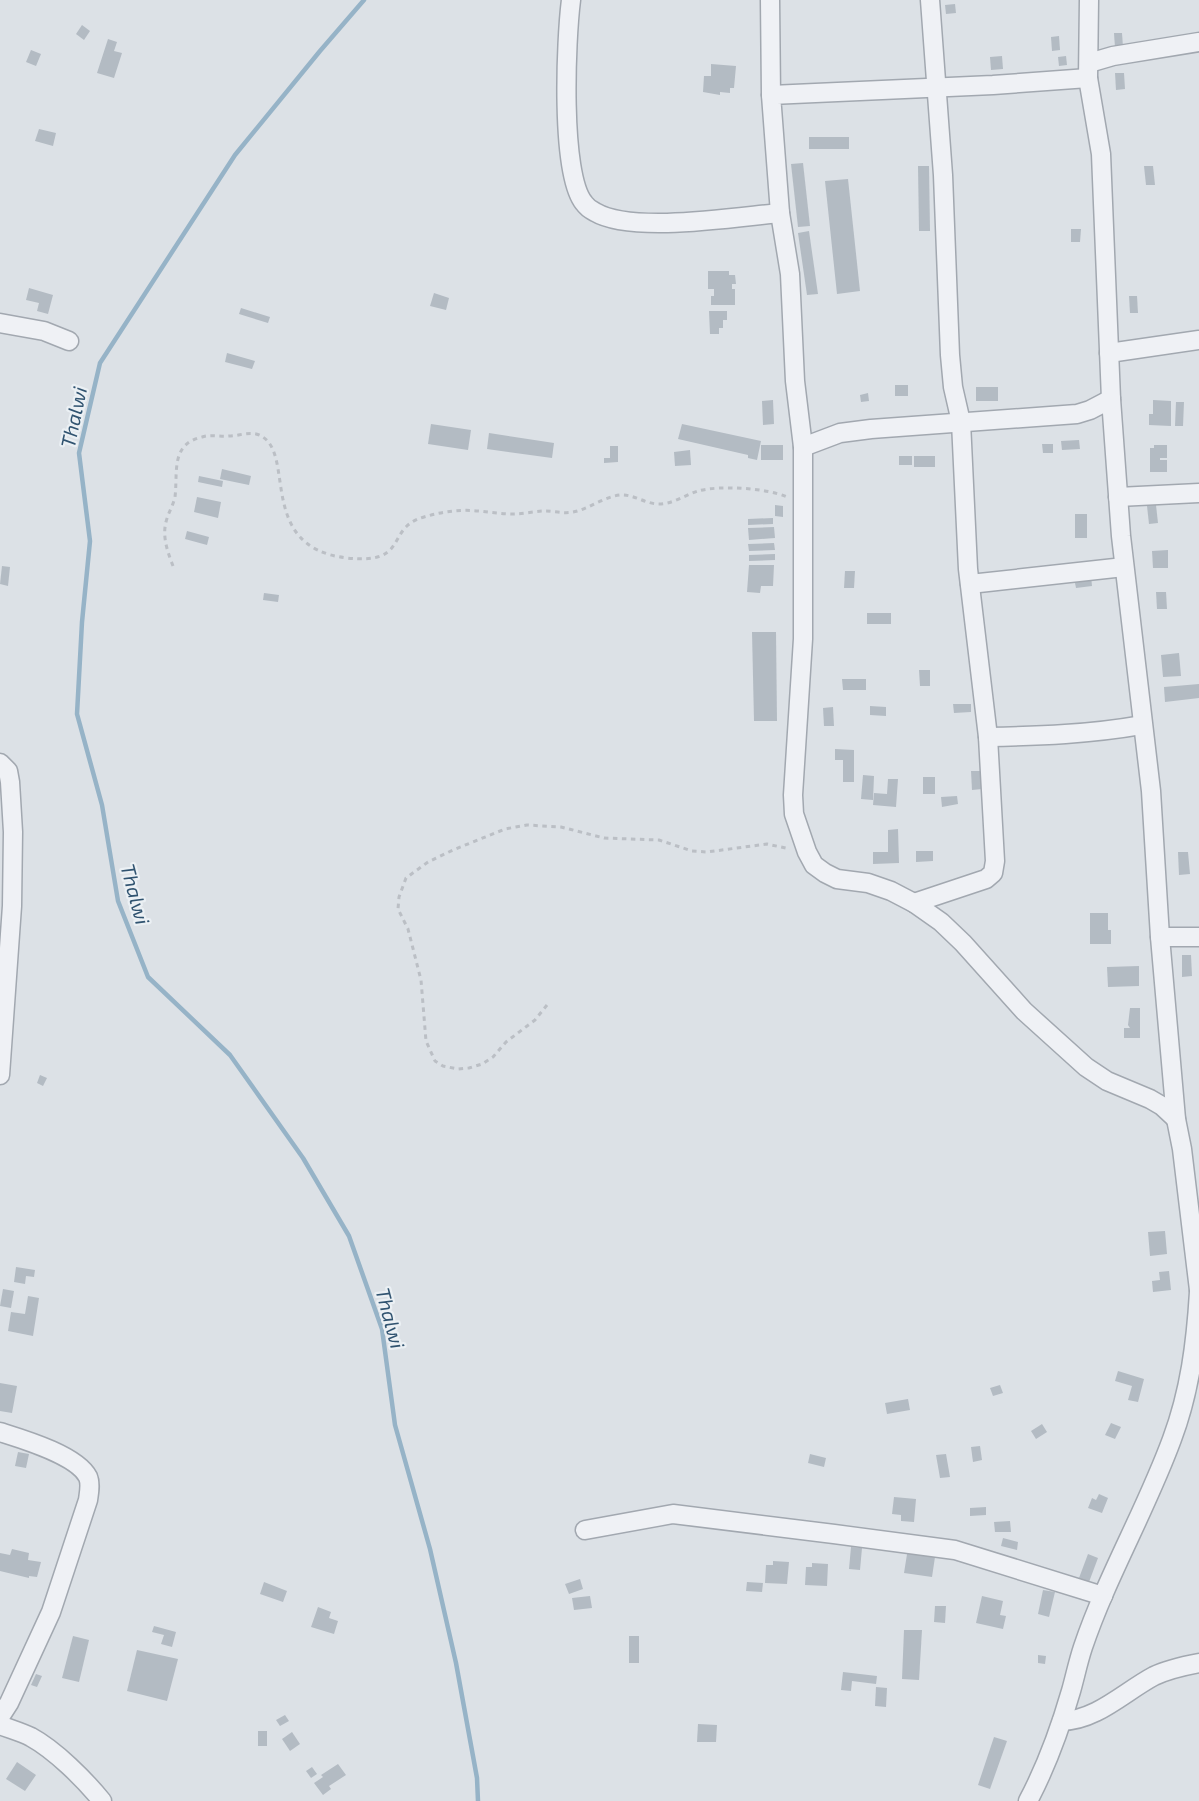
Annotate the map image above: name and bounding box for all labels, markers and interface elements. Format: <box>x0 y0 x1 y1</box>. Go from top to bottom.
water label: Thalwi <box>55 384 91 450</box>
water label: Thalwi <box>116 861 156 927</box>
water label: Thalwi <box>371 1285 411 1351</box>

